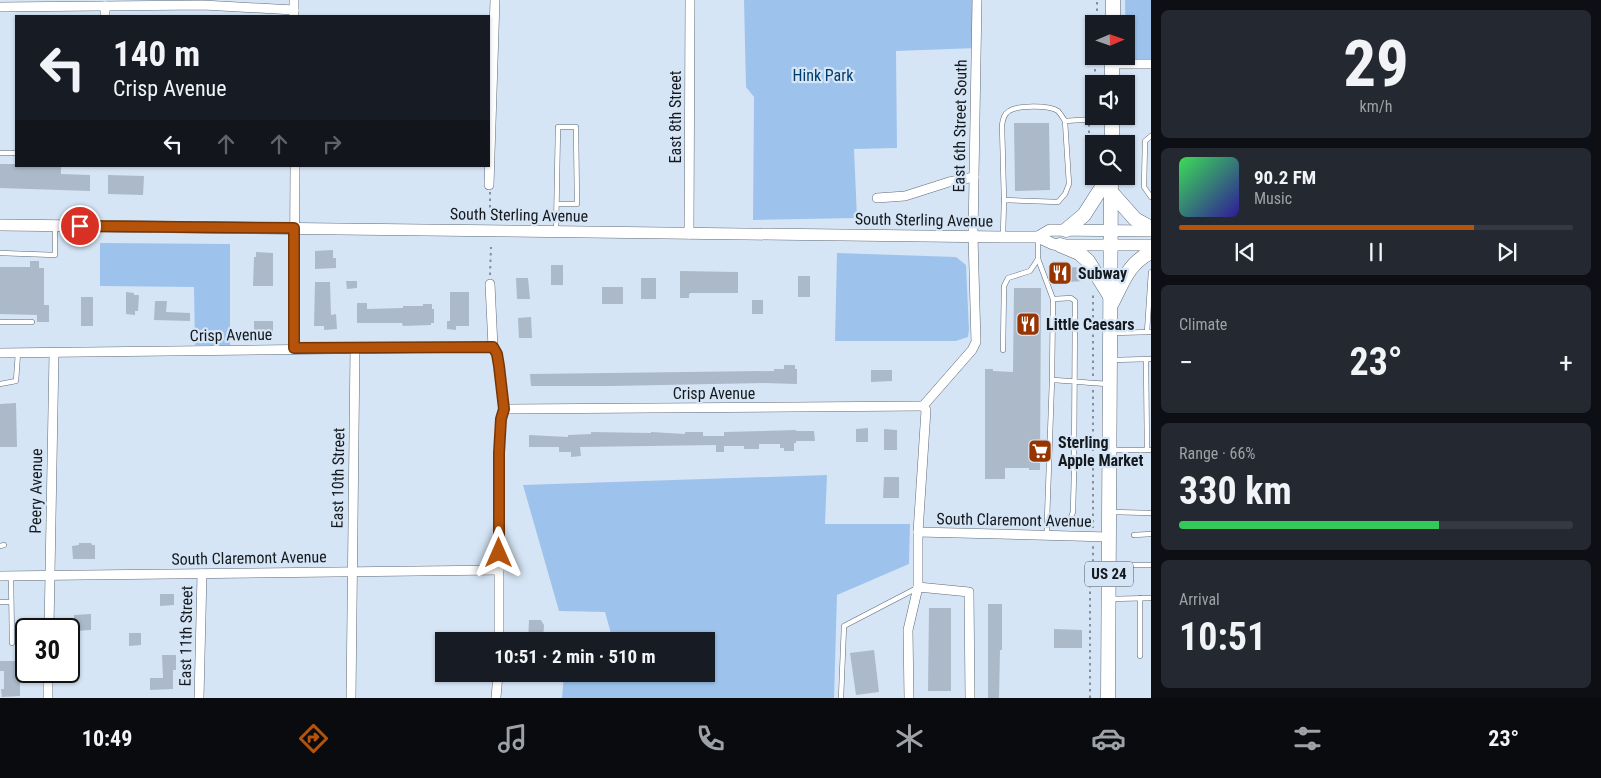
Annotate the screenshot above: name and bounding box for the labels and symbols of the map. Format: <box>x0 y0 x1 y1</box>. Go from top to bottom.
north arrow <box>1085 15 1135 65</box>
street label: East 6th Street South <box>949 59 971 193</box>
park label: Hink Park <box>793 66 854 85</box>
street label: East 8th Street <box>666 70 685 163</box>
street label: South Sterling Avenue <box>450 204 588 226</box>
pin <box>59 205 101 247</box>
street label: South Sterling Avenue <box>855 209 993 231</box>
restaurant icon: Subway <box>1047 260 1073 286</box>
place label: Subway <box>1078 264 1127 283</box>
restaurant icon: Little Caesars <box>1015 311 1041 337</box>
place label: Little Caesars <box>1046 315 1135 334</box>
street label: Crisp Avenue <box>190 325 272 345</box>
street label: Crisp Avenue <box>673 384 755 403</box>
street label: East 10th Street <box>328 427 348 529</box>
place label: Sterling Apple Market <box>1058 433 1144 470</box>
supermarket icon: Sterling Apple Market <box>1027 438 1053 464</box>
street label: Peery Avenue <box>26 448 46 534</box>
street label: South Claremont Avenue <box>936 509 1092 531</box>
position arrow <box>472 526 524 578</box>
street label: South Claremont Avenue <box>171 547 327 569</box>
road number: US 24 <box>1085 562 1133 586</box>
street label: East 11th Street <box>176 585 196 687</box>
speed limit sign: 30 <box>15 618 80 683</box>

